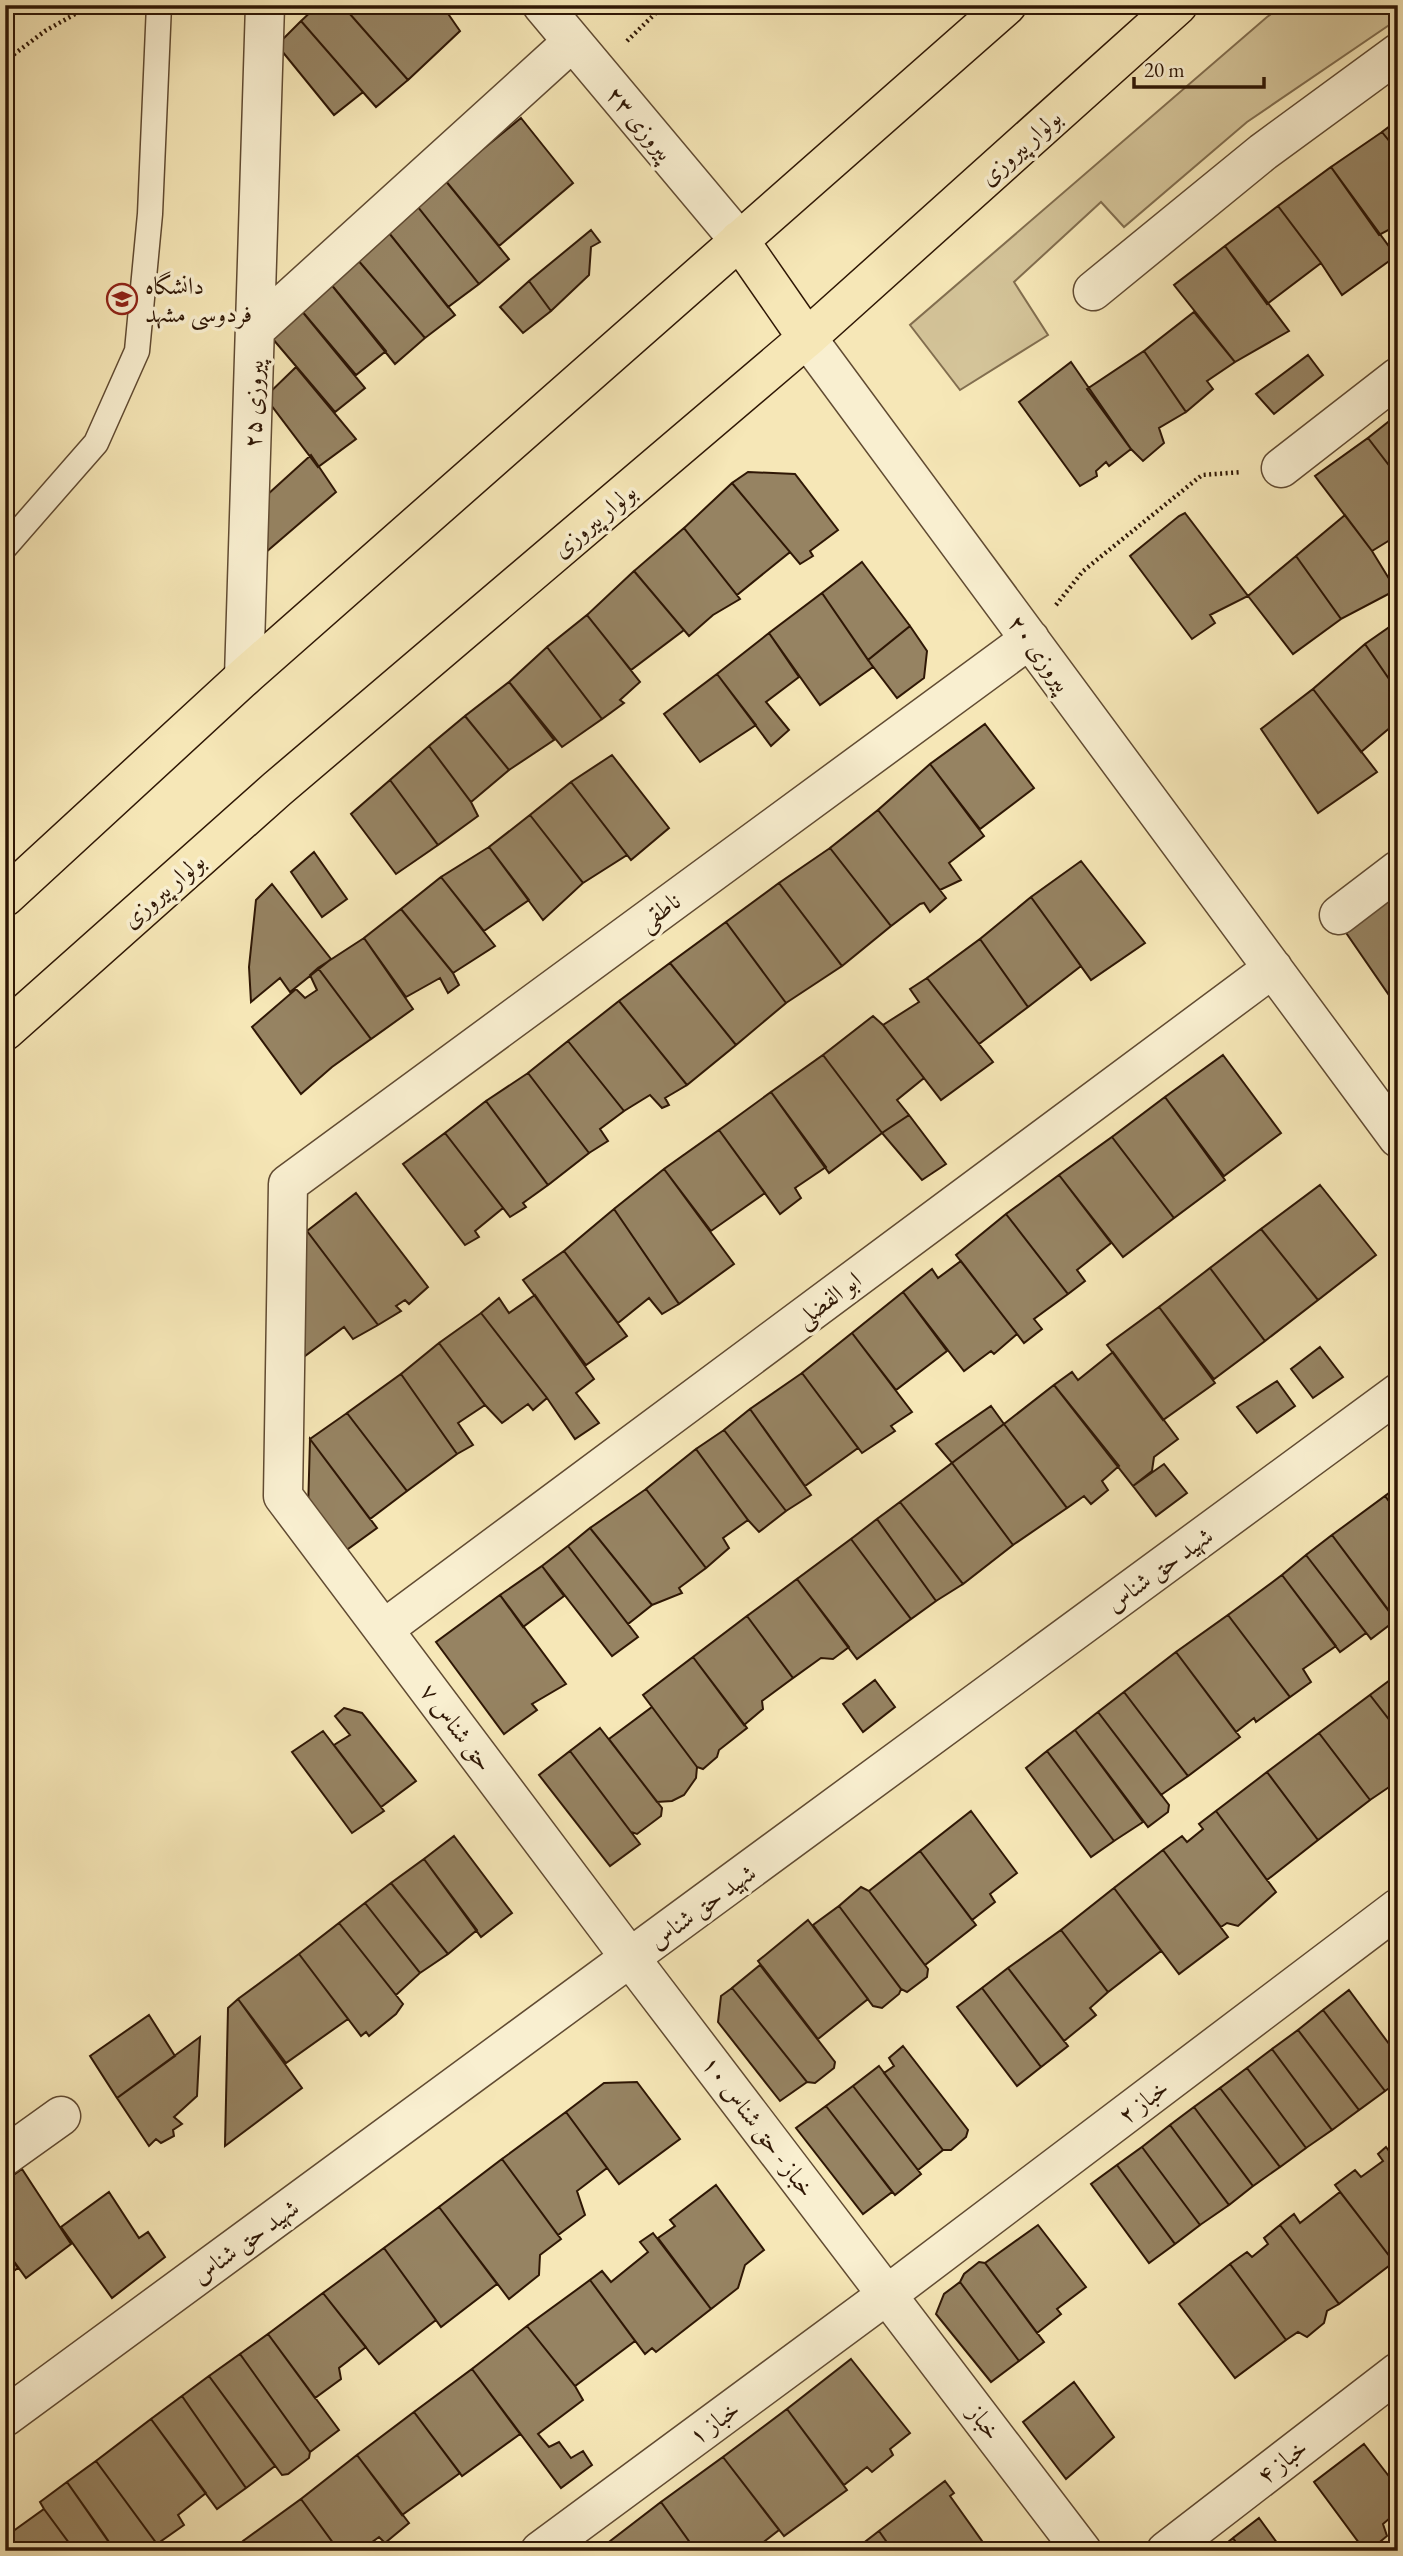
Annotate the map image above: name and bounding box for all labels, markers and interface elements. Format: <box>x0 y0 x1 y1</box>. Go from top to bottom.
scale bar <box>1134 46 1263 90</box>
text: 20 m <box>1144 56 1185 83</box>
street label: پیروزی ۲۳ <box>598 79 681 169</box>
street label: بولوار پیروزی <box>972 102 1069 194</box>
place label: دانشگاه فردوسی مشهد <box>145 270 252 331</box>
school or university icon: دانشگاه فردوسی مشهد <box>105 282 139 316</box>
street label: پیروزی ۲۵ <box>236 358 272 449</box>
street label: بولوار پیروزی <box>546 476 644 566</box>
street label: پیروزی ۲۰ <box>1000 608 1079 700</box>
street label: بولوار پیروزی <box>115 845 212 936</box>
street label: ناطقی <box>632 885 688 938</box>
street label: ابو الفضلی <box>789 1264 868 1335</box>
street label: شهید حق شناس <box>1099 1520 1219 1618</box>
street label: حق شناس ۷ <box>414 1677 500 1777</box>
street label: شهید حق شناس <box>642 1857 762 1955</box>
street label: خباز - حق شناس ۱۰ <box>696 2049 822 2203</box>
street label: خباز ۲ <box>1112 2072 1174 2130</box>
street label: شهید حق شناس <box>185 2192 305 2290</box>
street label: خباز ۱ <box>682 2393 746 2451</box>
street label: خباز <box>960 2396 1008 2446</box>
street label: خباز ۴ <box>1251 2432 1313 2490</box>

